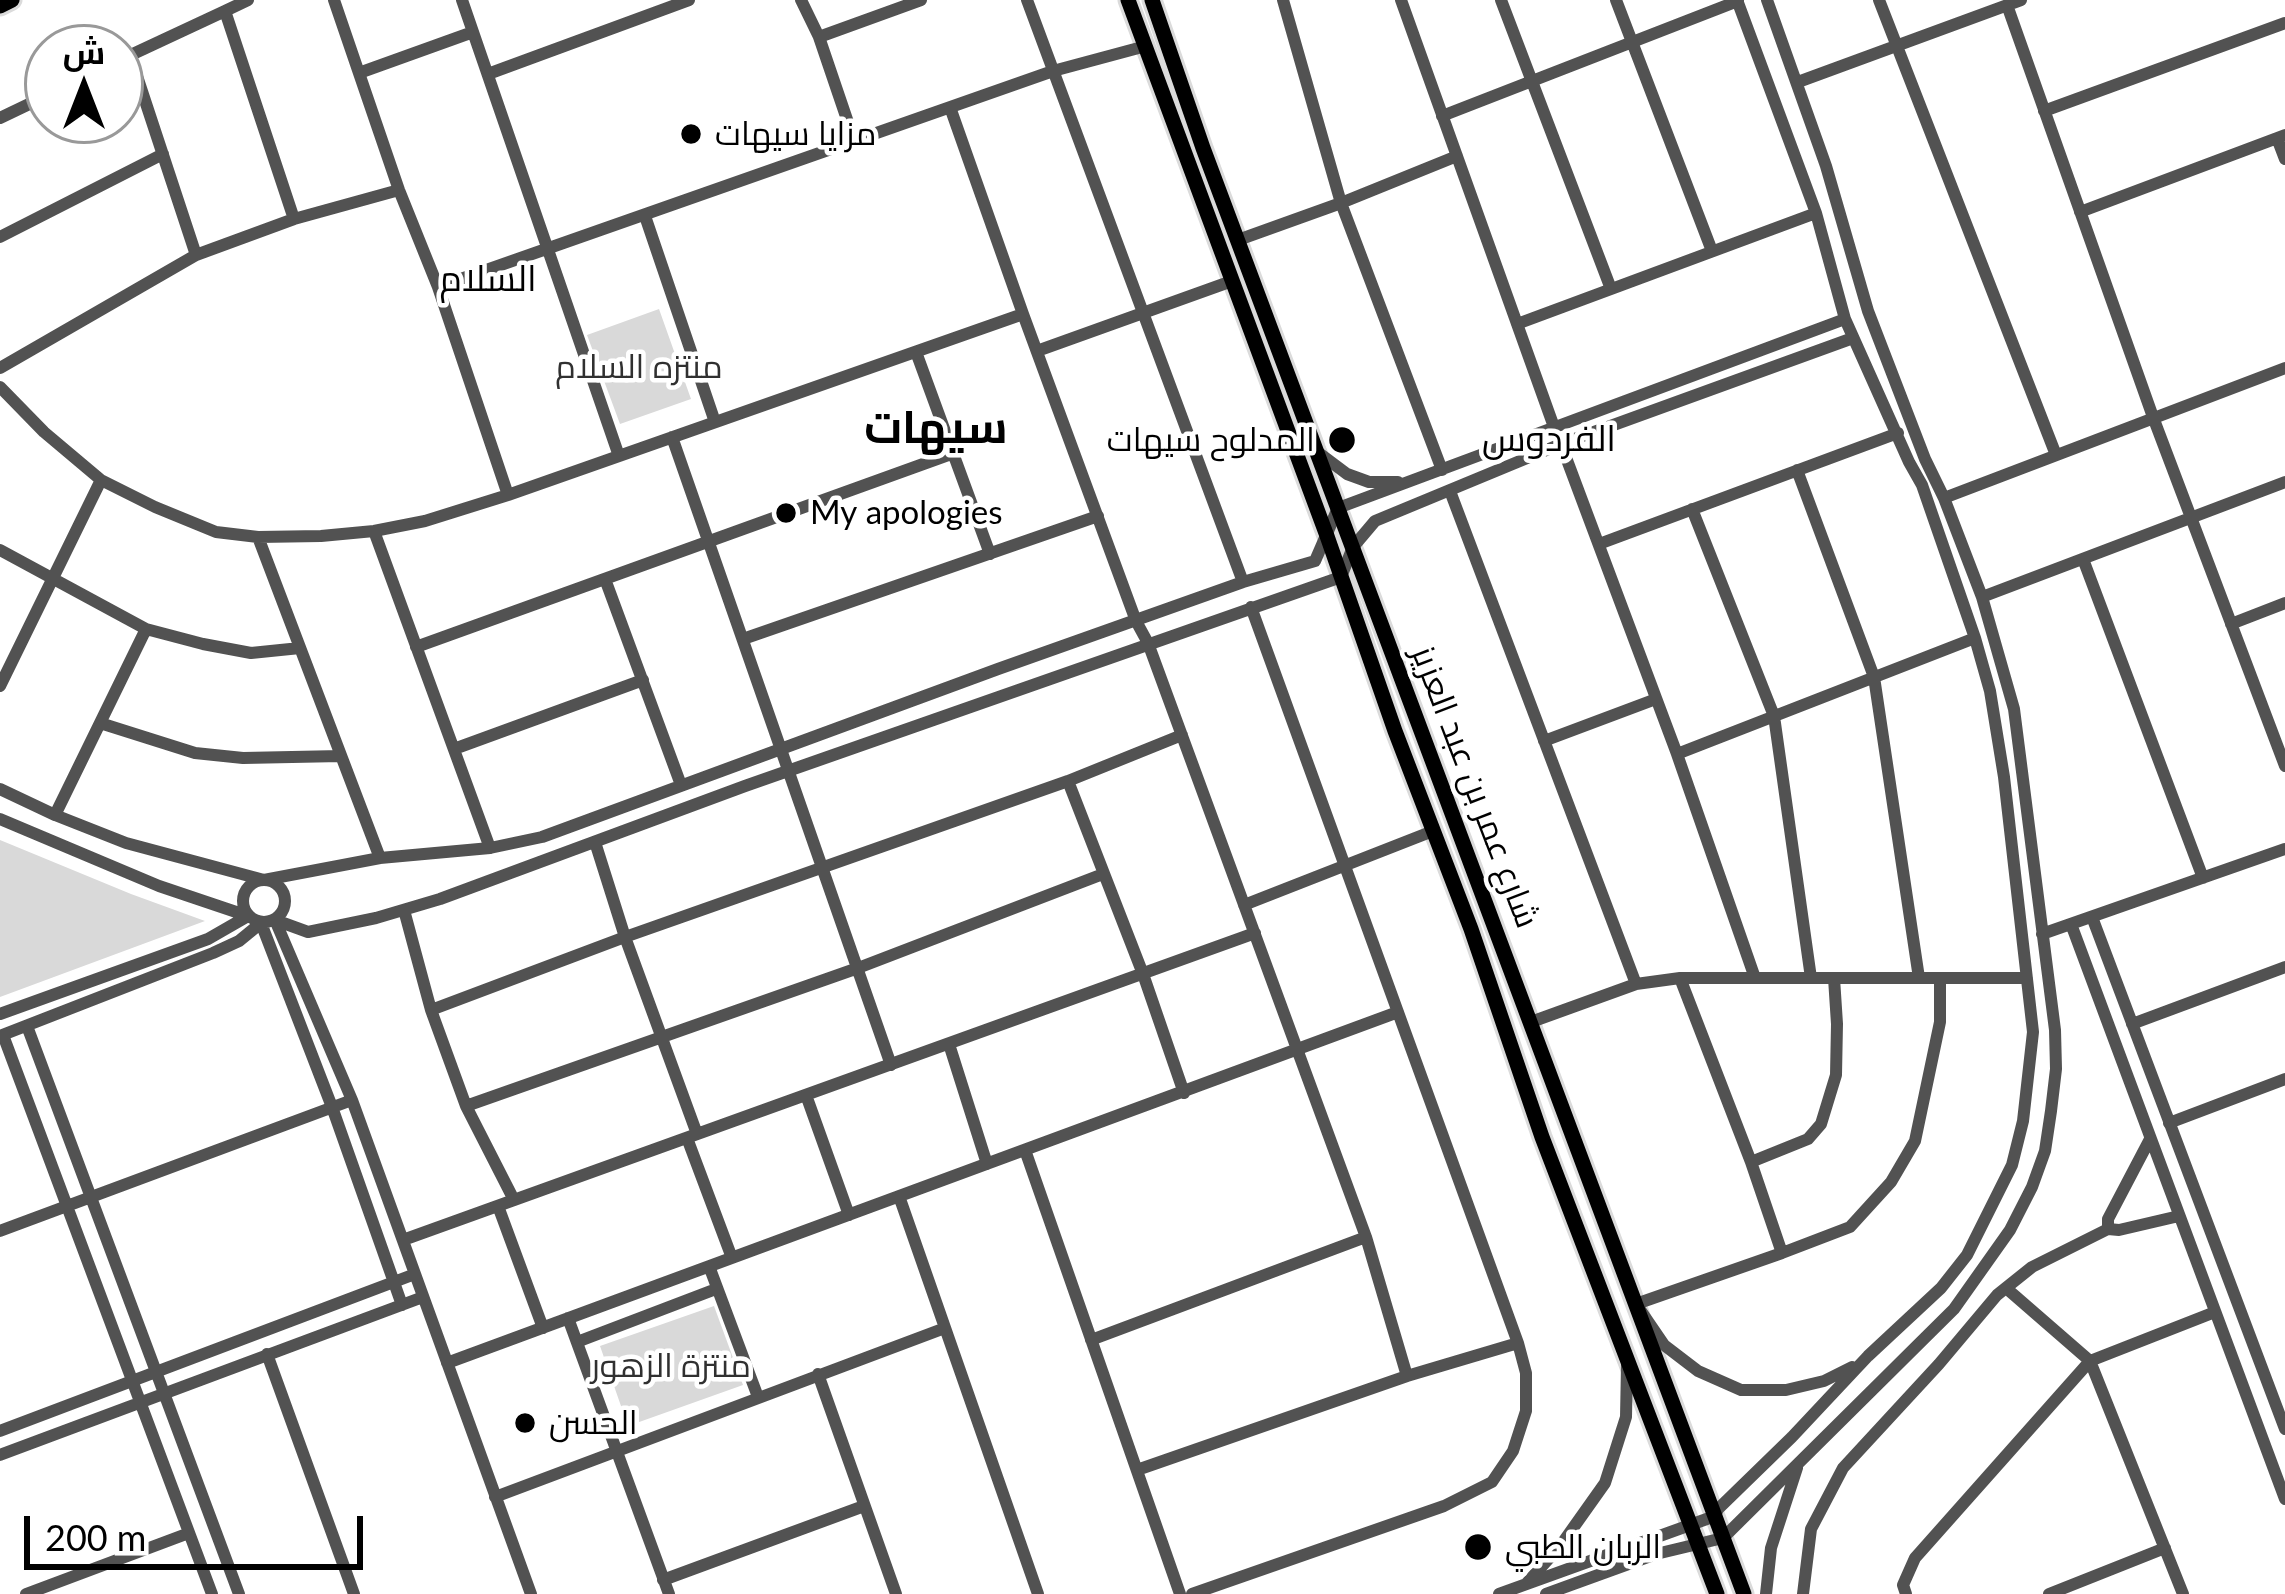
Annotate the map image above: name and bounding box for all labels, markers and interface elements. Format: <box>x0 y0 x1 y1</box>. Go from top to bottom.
north arrow <box>24 24 144 144</box>
text: ش <box>63 31 105 71</box>
place label: مزايا سيهات <box>715 114 877 154</box>
marker: مزايا سيهات <box>678 121 704 147</box>
district label: السلام <box>439 257 537 301</box>
park label: منتزه السلام <box>555 347 723 387</box>
district label: سيهات <box>864 401 1008 455</box>
district label: الفردوس <box>1482 417 1616 461</box>
place label: المدلوح سيهات <box>1107 420 1315 460</box>
marker: المدلوح سيهات <box>1326 424 1358 456</box>
place label: My apologies <box>810 493 1003 533</box>
marker: My apologies <box>773 500 799 526</box>
street label: شارع عمر بن عبد العزيز <box>1403 641 1547 933</box>
park label: منتزة الزهور <box>591 1346 751 1386</box>
place label: الحسن <box>549 1403 638 1443</box>
marker: الحسن <box>512 1410 538 1436</box>
scale bar <box>30 1492 369 1566</box>
text: 200 m <box>45 1515 146 1559</box>
place label: الربان الطبي <box>1505 1527 1661 1567</box>
marker: الربان الطبي <box>1462 1531 1494 1563</box>

